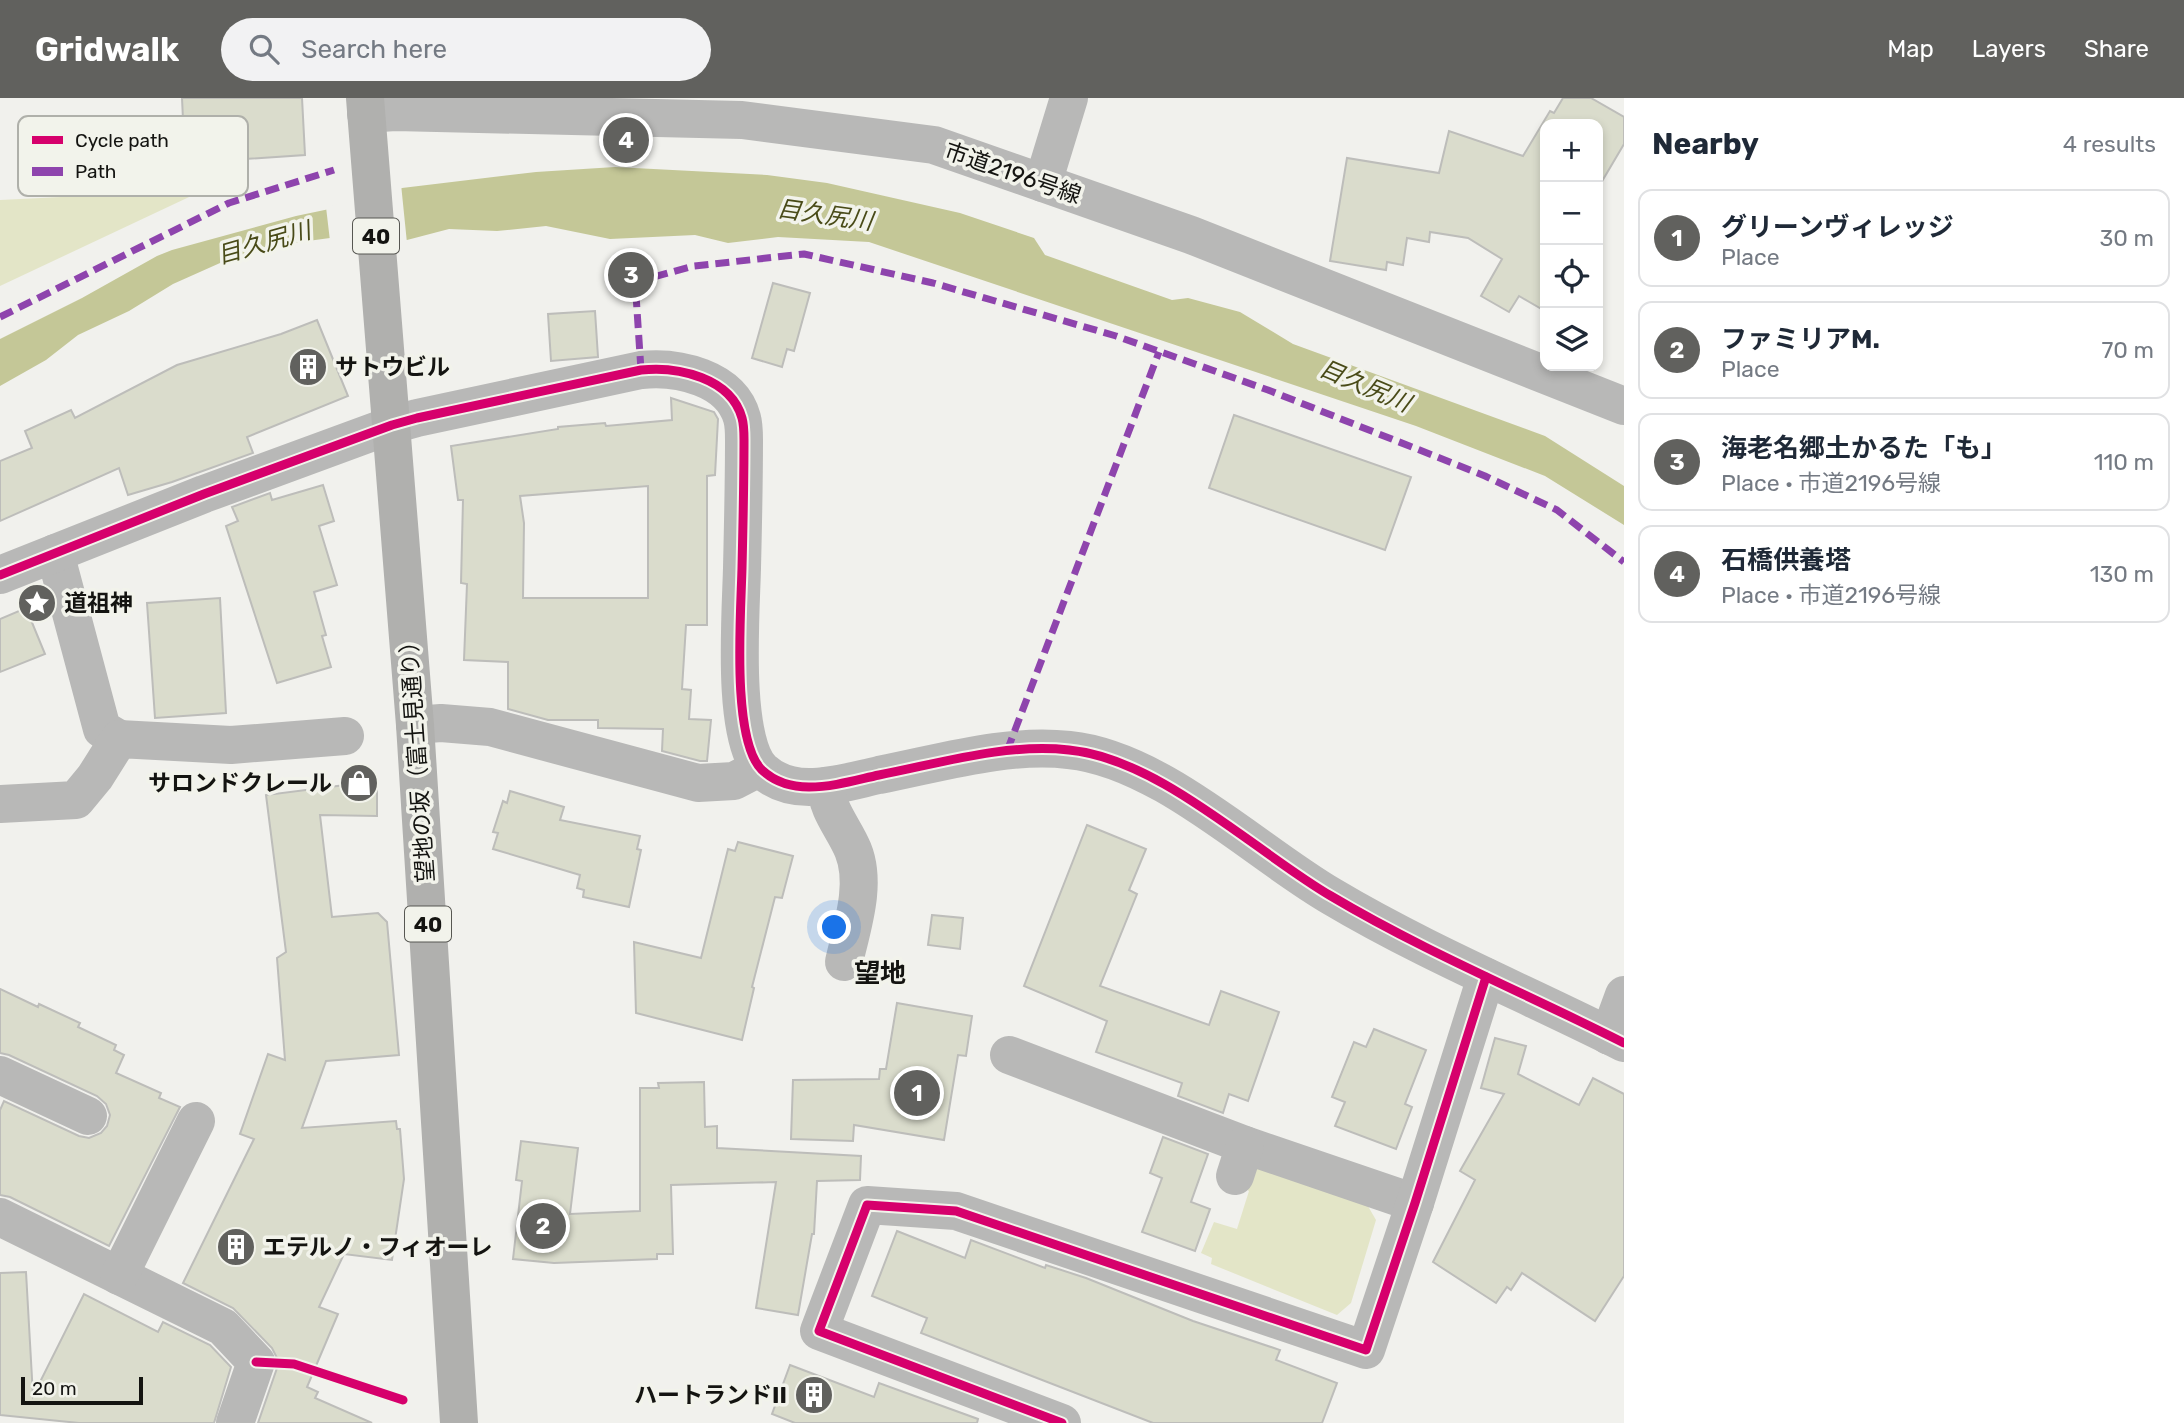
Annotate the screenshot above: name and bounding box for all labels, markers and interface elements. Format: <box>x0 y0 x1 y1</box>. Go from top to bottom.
search box <box>221 18 711 81</box>
text: Gridwalk <box>35 30 179 69</box>
icon: search <box>245 30 283 68</box>
text: Search here <box>301 34 447 65</box>
text: Map <box>1887 35 1934 63</box>
text: Layers <box>1972 35 2046 63</box>
text: Share <box>2084 35 2149 63</box>
pin: 4 <box>603 114 649 166</box>
legend <box>18 116 248 196</box>
map controls <box>1540 119 1603 371</box>
button: + <box>1540 119 1603 182</box>
text: Nearby <box>1652 126 1759 162</box>
text: Cycle path <box>75 129 169 152</box>
text: 4 results <box>2063 130 2156 158</box>
street label: 市道2196号線 <box>941 137 1085 209</box>
text: Path <box>75 160 116 183</box>
button: − <box>1540 182 1603 245</box>
water label: 目久尻川 <box>776 194 877 236</box>
text: グリーンヴィレッジ <box>1721 212 1954 243</box>
water label: 目久尻川 <box>214 215 317 270</box>
road number: 40 <box>353 218 399 254</box>
text: 1 <box>1671 224 1683 252</box>
text: 30 m <box>2099 224 2154 252</box>
text: Place <box>1721 243 1780 271</box>
button: locate <box>1540 245 1603 308</box>
pin: 3 <box>608 249 654 301</box>
button: layers <box>1540 308 1603 371</box>
text: ファミリアM. <box>1721 324 1880 355</box>
text: 2 <box>1670 336 1684 364</box>
text: 70 m <box>2102 336 2154 364</box>
building icon: サトウビル <box>287 346 329 388</box>
place label: サトウビル <box>335 353 450 381</box>
water label: 目久尻川 <box>1315 354 1417 419</box>
text: Place <box>1721 355 1780 383</box>
text: 海老名郷土かるた「も」 <box>1721 433 2007 464</box>
text: 3 <box>1669 448 1685 476</box>
text: 110 m <box>2094 448 2154 476</box>
text: Place · 市道2196号線 <box>1721 469 1941 497</box>
text: 石橋供養塔 <box>1721 545 1851 576</box>
text: 4 <box>1669 560 1685 588</box>
text: 130 m <box>2090 560 2154 588</box>
text: Place · 市道2196号線 <box>1721 581 1941 609</box>
place icon: 道祖神 <box>16 582 58 624</box>
place label: 道祖神 <box>64 589 133 617</box>
street label: 望地の坂（富士見通り） <box>394 629 440 883</box>
shop icon: サロンドクレール <box>338 762 380 804</box>
place label: サロンドクレール <box>148 769 332 797</box>
road number: 40 <box>405 906 451 942</box>
your location <box>817 910 851 944</box>
district label: 望地 <box>854 958 906 989</box>
pin: 1 <box>894 1067 940 1119</box>
pin: 2 <box>520 1200 566 1252</box>
building icon: エテルノ・フィオーレ <box>215 1226 257 1268</box>
place label: エテルノ・フィオーレ <box>263 1233 493 1261</box>
scale bar <box>21 1374 144 1406</box>
building icon: ハートランドII <box>793 1374 835 1416</box>
text: 20 m <box>32 1377 77 1400</box>
place label: ハートランドII <box>634 1381 787 1409</box>

